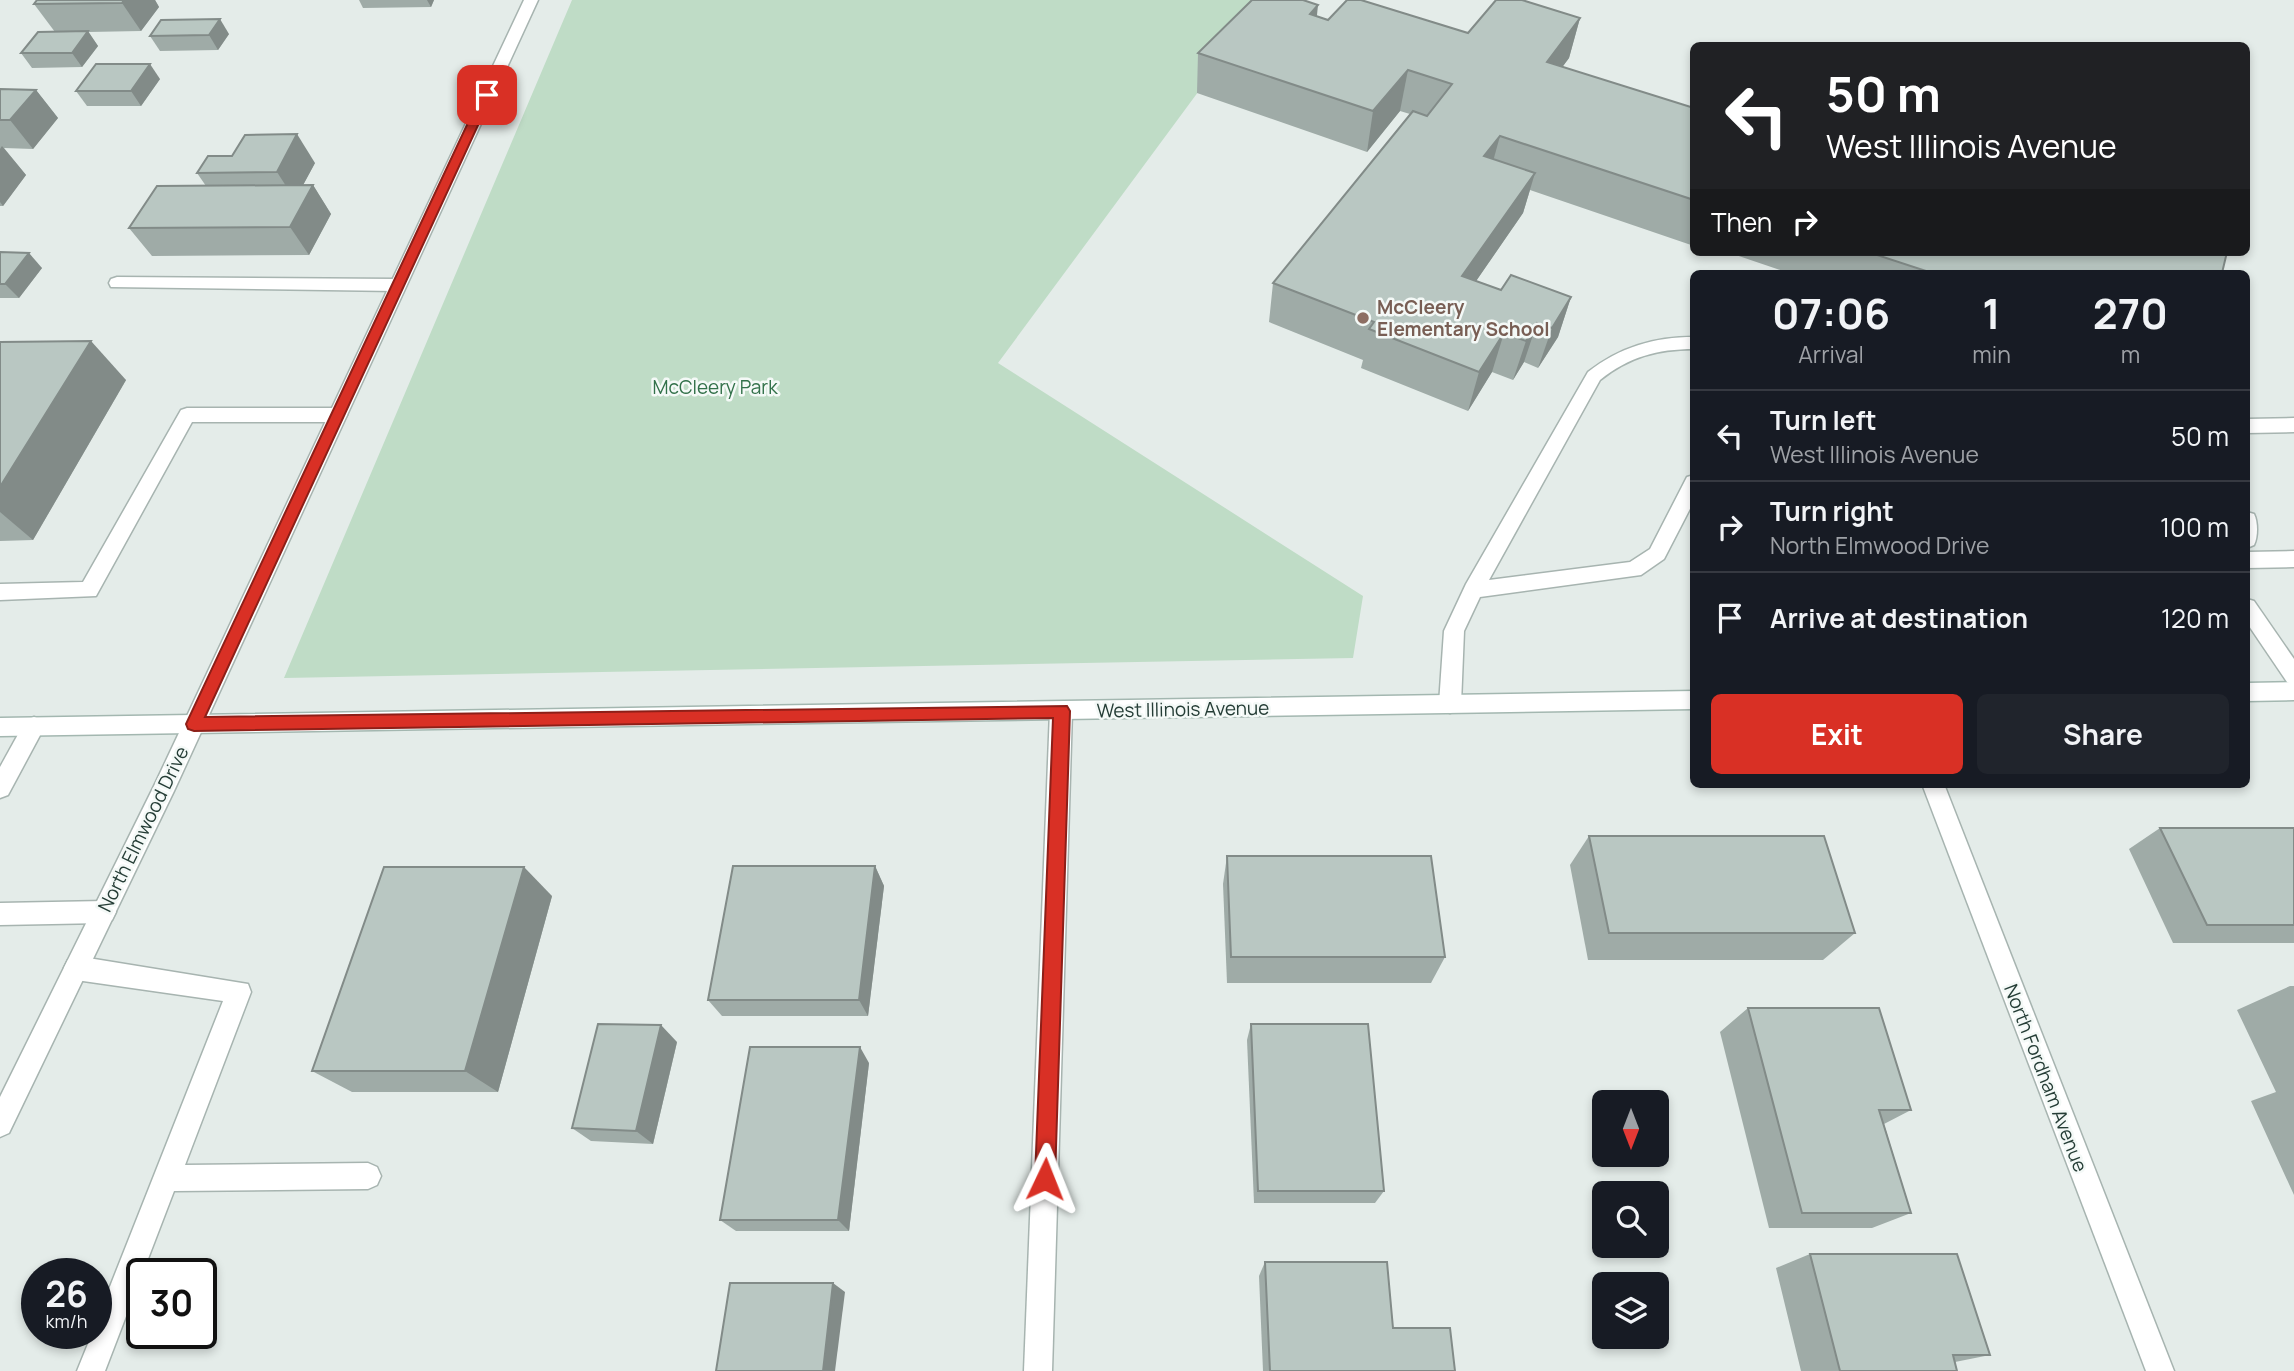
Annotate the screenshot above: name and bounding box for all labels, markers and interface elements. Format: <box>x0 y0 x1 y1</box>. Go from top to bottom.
text: 50 m <box>1826 60 1941 127</box>
pin <box>457 65 517 125</box>
icon: left <box>1711 70 1802 161</box>
icon: arrive <box>468 76 506 114</box>
text: West Illinois Avenue <box>1826 124 2117 168</box>
icon: right <box>1786 203 1824 241</box>
text: Then <box>1711 204 1772 240</box>
text: 07:06 <box>1772 284 1890 342</box>
text: 1 <box>1982 284 2001 342</box>
text: 270 <box>2093 284 2168 342</box>
place label: McCleery Elementary School <box>1377 294 1550 342</box>
marker: McCleery Elementary School <box>1355 310 1371 326</box>
text: Arrival <box>1798 338 1864 370</box>
text: min <box>1972 338 2011 370</box>
text: m <box>2121 338 2140 370</box>
park label: McCleery Park <box>652 374 778 400</box>
text: Turn left <box>1770 402 1877 438</box>
icon: left <box>1711 417 1749 455</box>
text: 50 m <box>2171 418 2229 454</box>
text: West Illinois Avenue <box>1770 438 1979 470</box>
text: Turn right <box>1770 493 1894 529</box>
icon: right <box>1711 508 1749 546</box>
text: 100 m <box>2160 509 2229 545</box>
text: North Elmwood Drive <box>1770 529 1990 561</box>
icon: arrive <box>1711 599 1749 637</box>
text: Arrive at destination <box>1770 600 2028 636</box>
text: 120 m <box>2161 600 2229 636</box>
street label: West Illinois Avenue <box>1096 694 1270 724</box>
button: Exit <box>1711 694 1963 774</box>
button: Share <box>1977 694 2229 774</box>
street label: North Elmwood Drive <box>92 742 194 916</box>
street label: North Fordham Avenue <box>1998 980 2094 1176</box>
north arrow <box>1592 1090 1670 1167</box>
map controls <box>1592 1090 1669 1349</box>
position arrow <box>1008 1142 1082 1216</box>
button: search <box>1592 1181 1669 1258</box>
speed limit sign: 30 <box>126 1258 217 1349</box>
text: 26 <box>45 1270 88 1318</box>
button: layers <box>1592 1272 1669 1349</box>
text: km/h <box>46 1309 87 1333</box>

